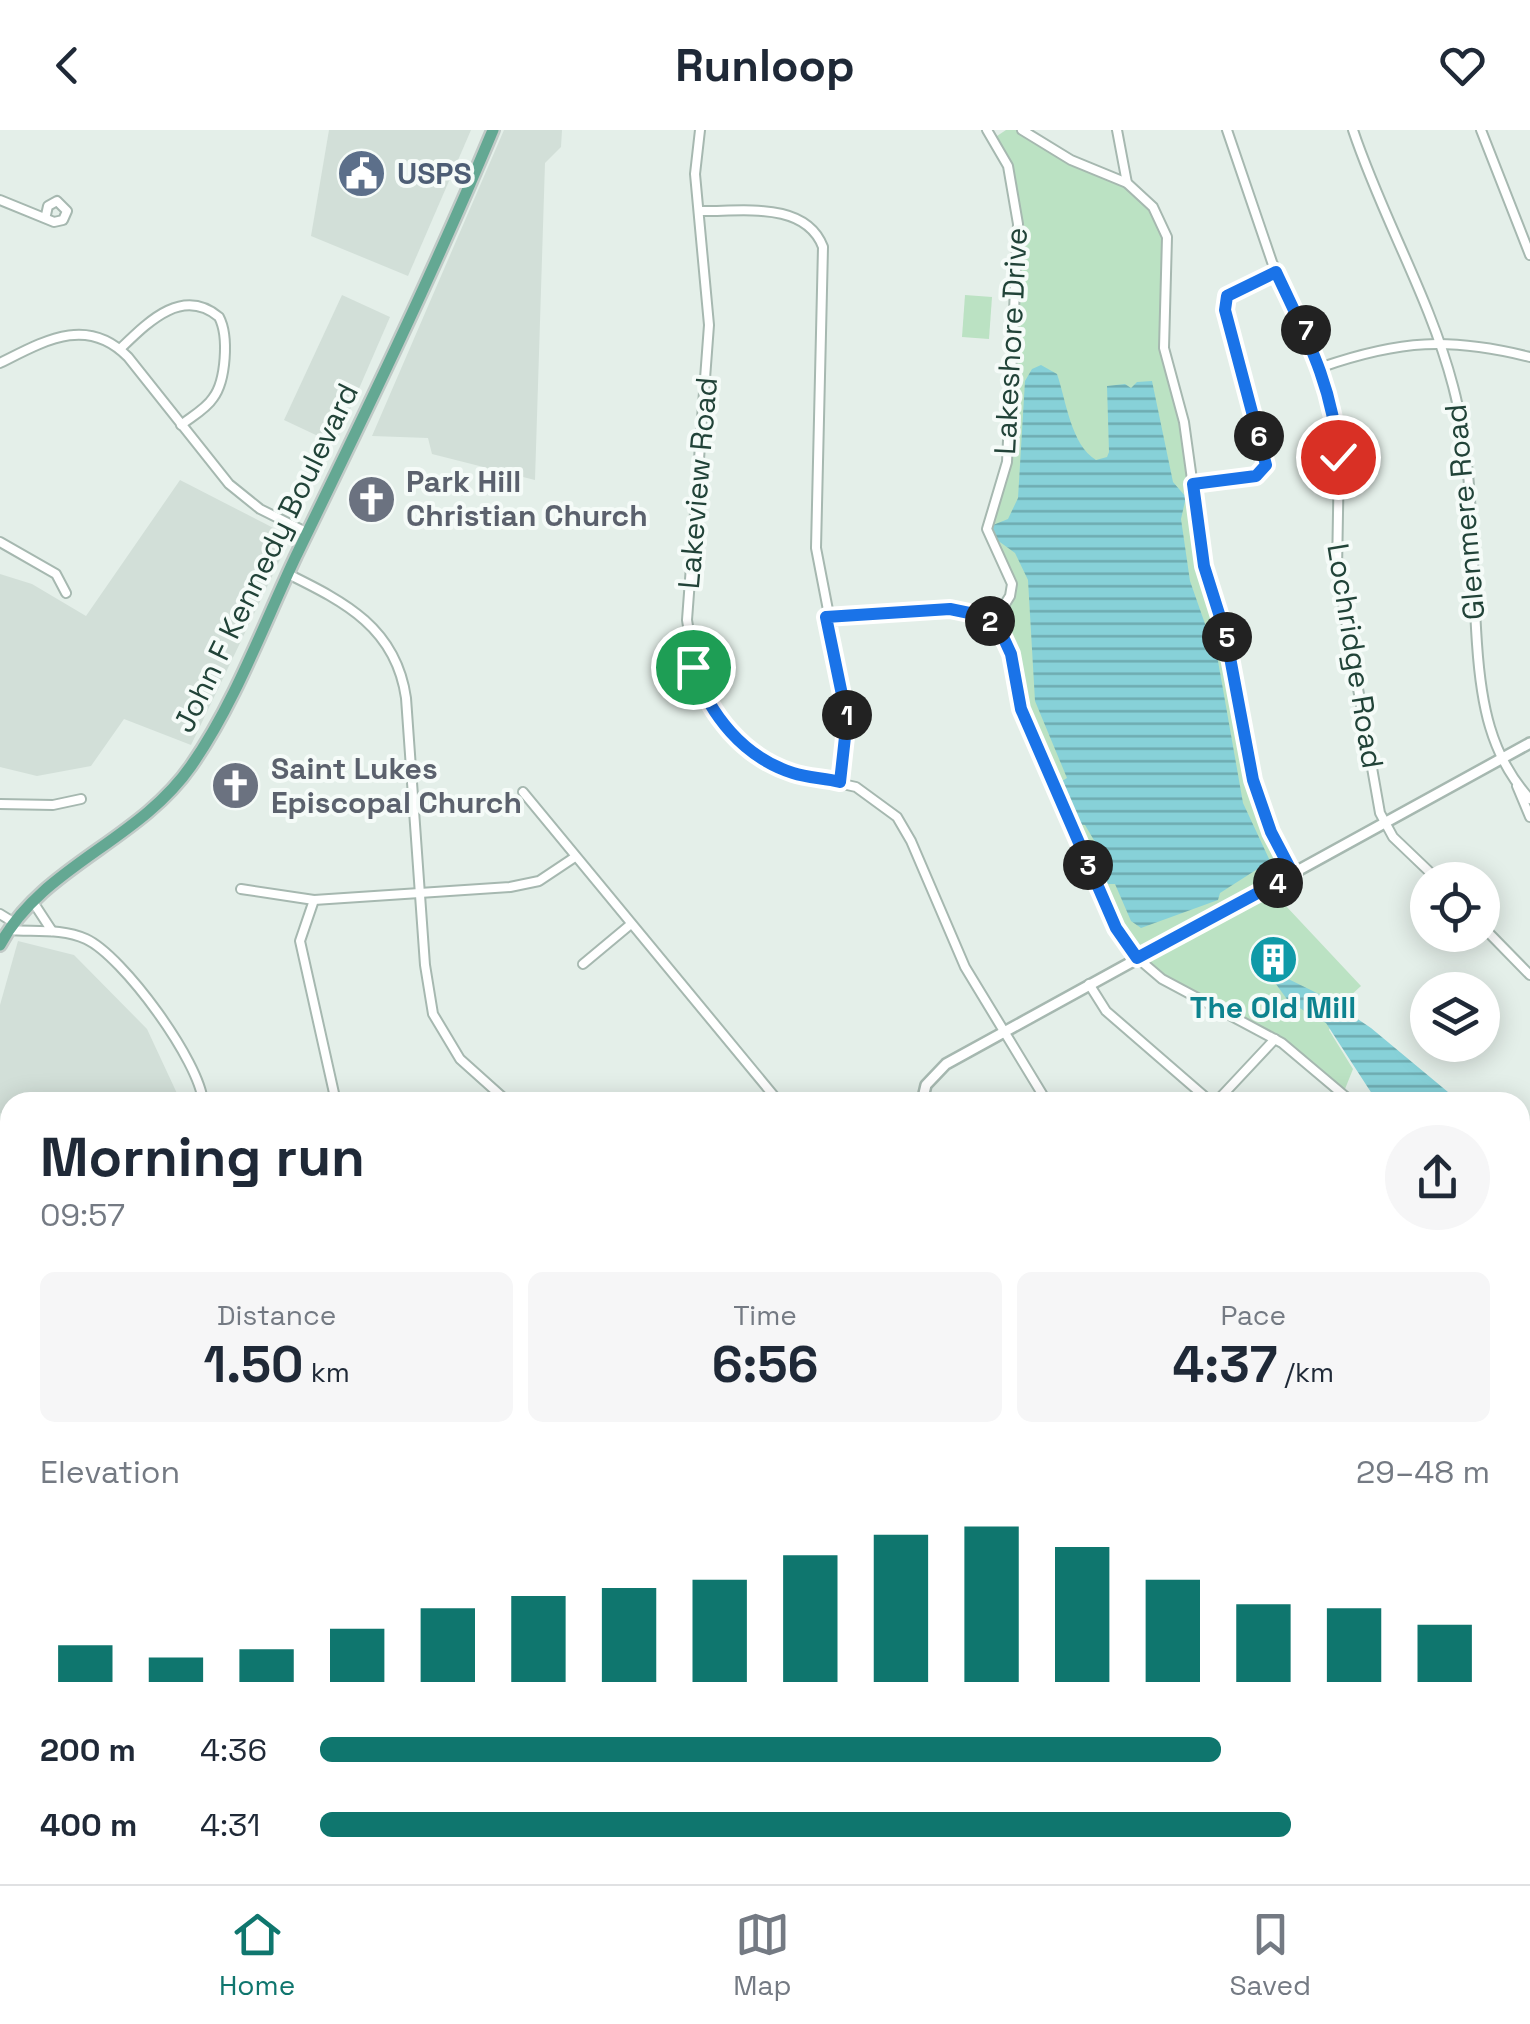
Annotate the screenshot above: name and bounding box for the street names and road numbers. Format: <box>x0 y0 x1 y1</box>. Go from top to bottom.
street label: Lakeshore Drive <box>985 226 1036 456</box>
street label: Lakeview Road <box>669 375 726 590</box>
street label: John F Kennedy Boulevard <box>164 377 367 739</box>
street label: Glenmere Road <box>1436 402 1493 622</box>
street label: Lochridge Road <box>1318 541 1393 771</box>

